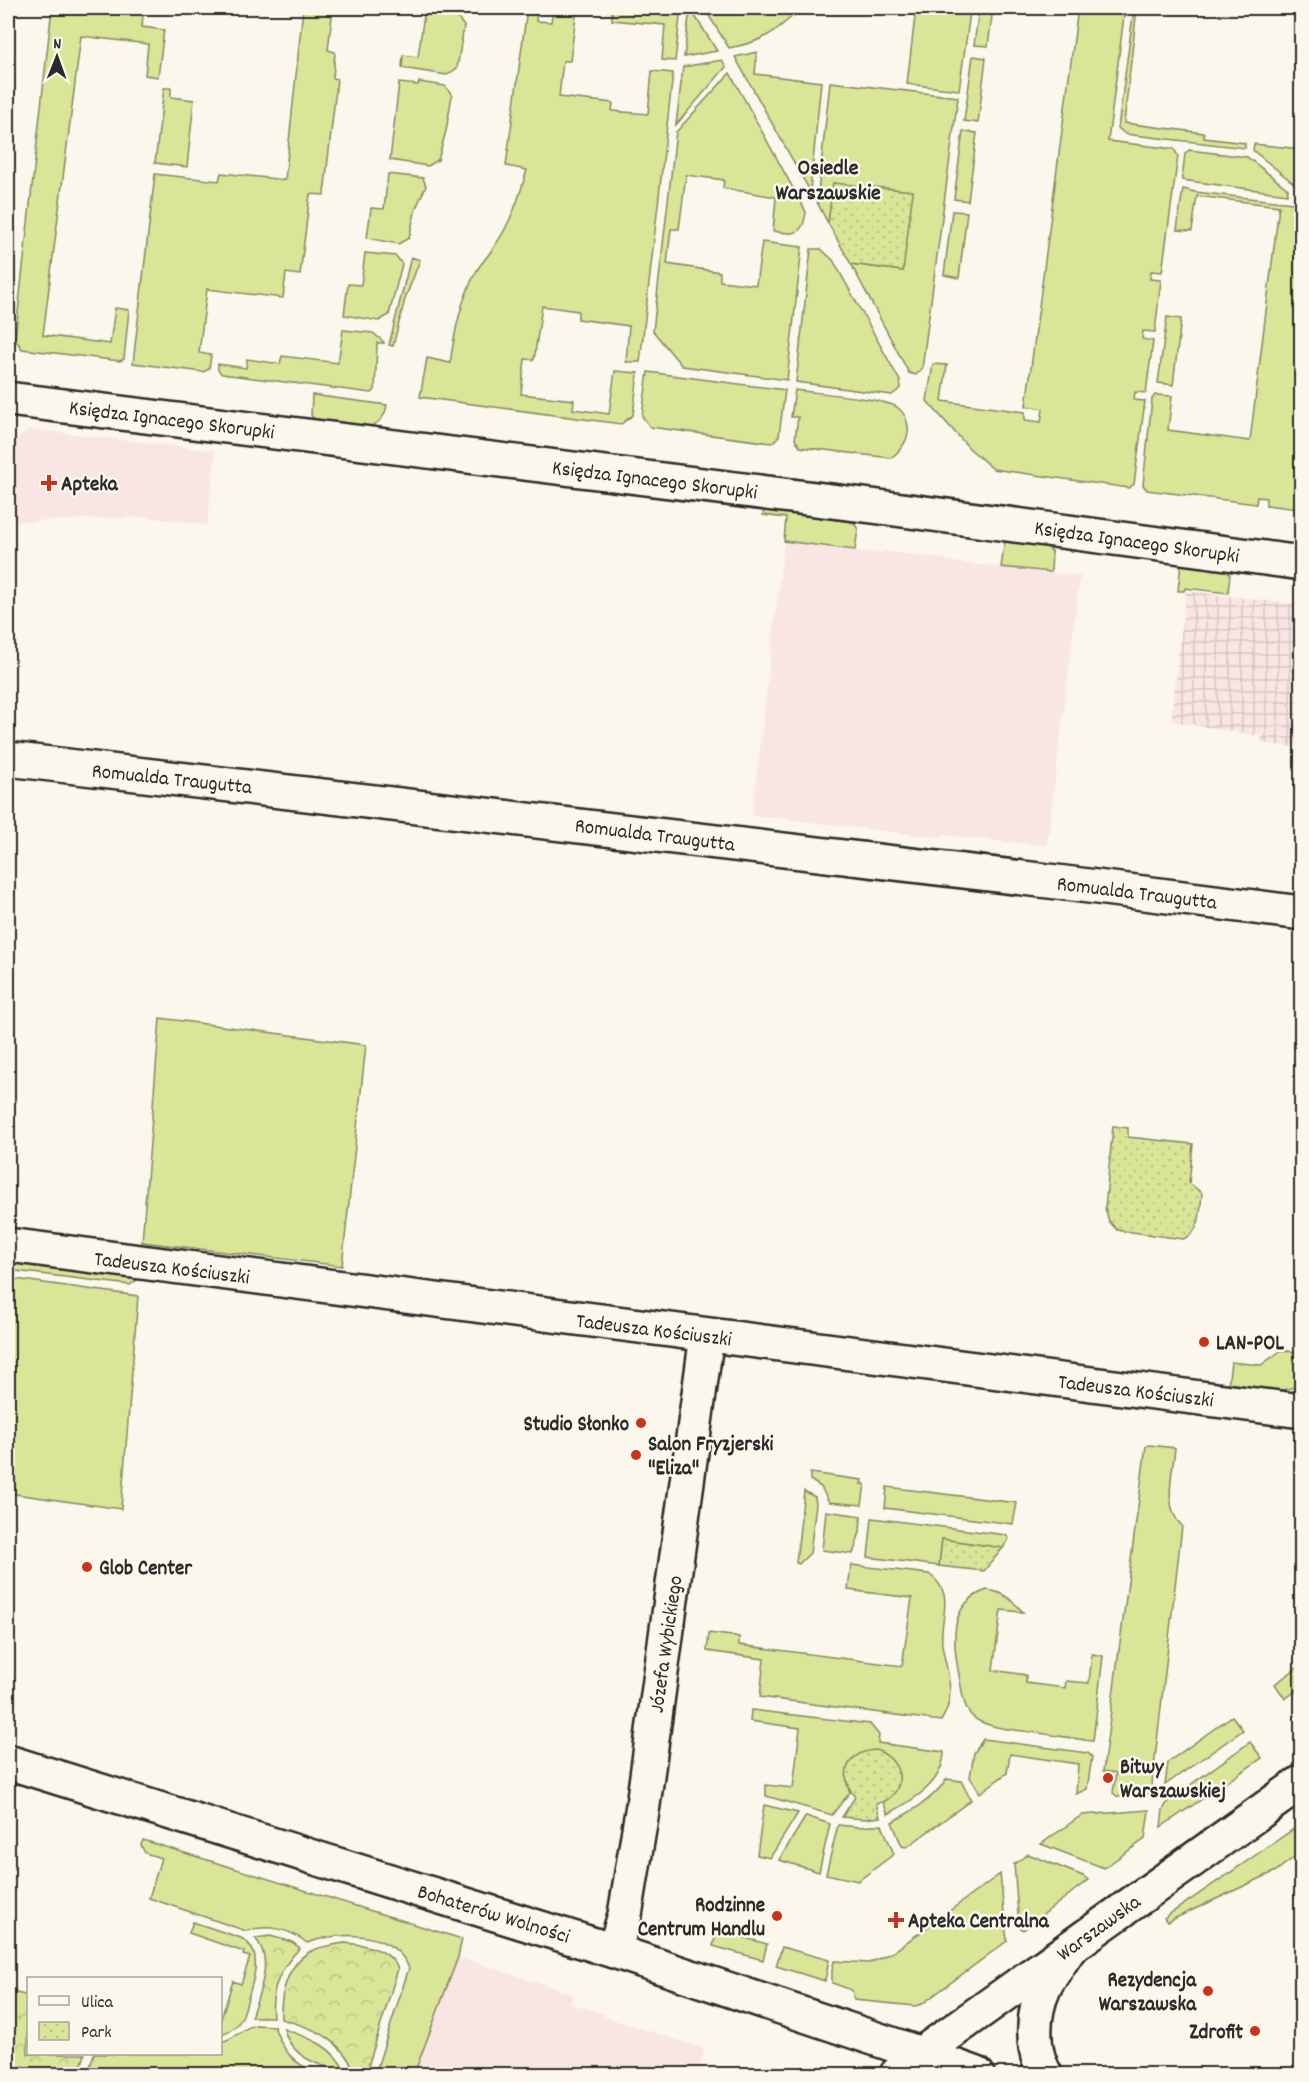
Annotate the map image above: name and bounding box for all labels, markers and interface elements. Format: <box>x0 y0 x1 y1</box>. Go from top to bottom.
north arrow <box>27 27 87 87</box>
text: N <box>53 33 61 56</box>
district label: Osiedle Warszawskie <box>775 154 881 210</box>
street label: Księdza Ignacego Skorupki <box>67 394 276 449</box>
street label: Księdza Ignacego Skorupki <box>550 454 759 509</box>
place label: Apteka <box>61 471 119 501</box>
marker: Apteka <box>42 476 56 490</box>
street label: Księdza Ignacego Skorupki <box>1032 515 1241 573</box>
street label: Romualda Traugutta <box>90 758 255 804</box>
street label: Romualda Traugutta <box>573 812 738 862</box>
street label: Romualda Traugutta <box>1055 870 1220 920</box>
street label: Tadeusza Kościuszki <box>92 1246 251 1294</box>
street label: Tadeusza Kościuszki <box>574 1308 733 1356</box>
place label: LAN-POL <box>1216 1330 1284 1360</box>
marker: LAN-POL <box>1197 1335 1211 1349</box>
street label: Tadeusza Kościuszki <box>1056 1369 1215 1417</box>
place label: Studio Słonko <box>524 1411 629 1441</box>
marker: Studio Słonko <box>634 1416 648 1430</box>
place label: Salon Fryzjerski "Eliza" <box>648 1431 774 1485</box>
marker: Salon Fryzjerski "Eliza" <box>629 1448 643 1462</box>
place label: Glob Center <box>99 1555 193 1585</box>
marker: Glob Center <box>80 1560 94 1574</box>
street label: Józefa Wybickiego <box>643 1574 692 1715</box>
place label: Bitwy Warszawskiej <box>1120 1754 1226 1808</box>
marker: Bitwy Warszawskiej <box>1101 1771 1115 1785</box>
street label: Bohaterów Wolności <box>413 1878 573 1953</box>
street label: Warszawska <box>1052 1888 1149 1970</box>
place label: Rodzinne Centrum Handlu <box>638 1892 765 1946</box>
place label: Apteka Centralna <box>908 1908 1050 1938</box>
marker: Rodzinne Centrum Handlu <box>770 1909 784 1923</box>
marker: Apteka Centralna <box>889 1913 903 1927</box>
place label: Rezydencja Warszawska <box>1099 1967 1197 2021</box>
legend <box>27 1977 222 2055</box>
marker: Rezydencja Warszawska <box>1201 1984 1215 1998</box>
text: Ulica <box>81 1991 113 2016</box>
place label: Zdrofit <box>1189 2019 1243 2049</box>
text: Park <box>81 2021 112 2046</box>
marker: Zdrofit <box>1248 2024 1262 2038</box>

